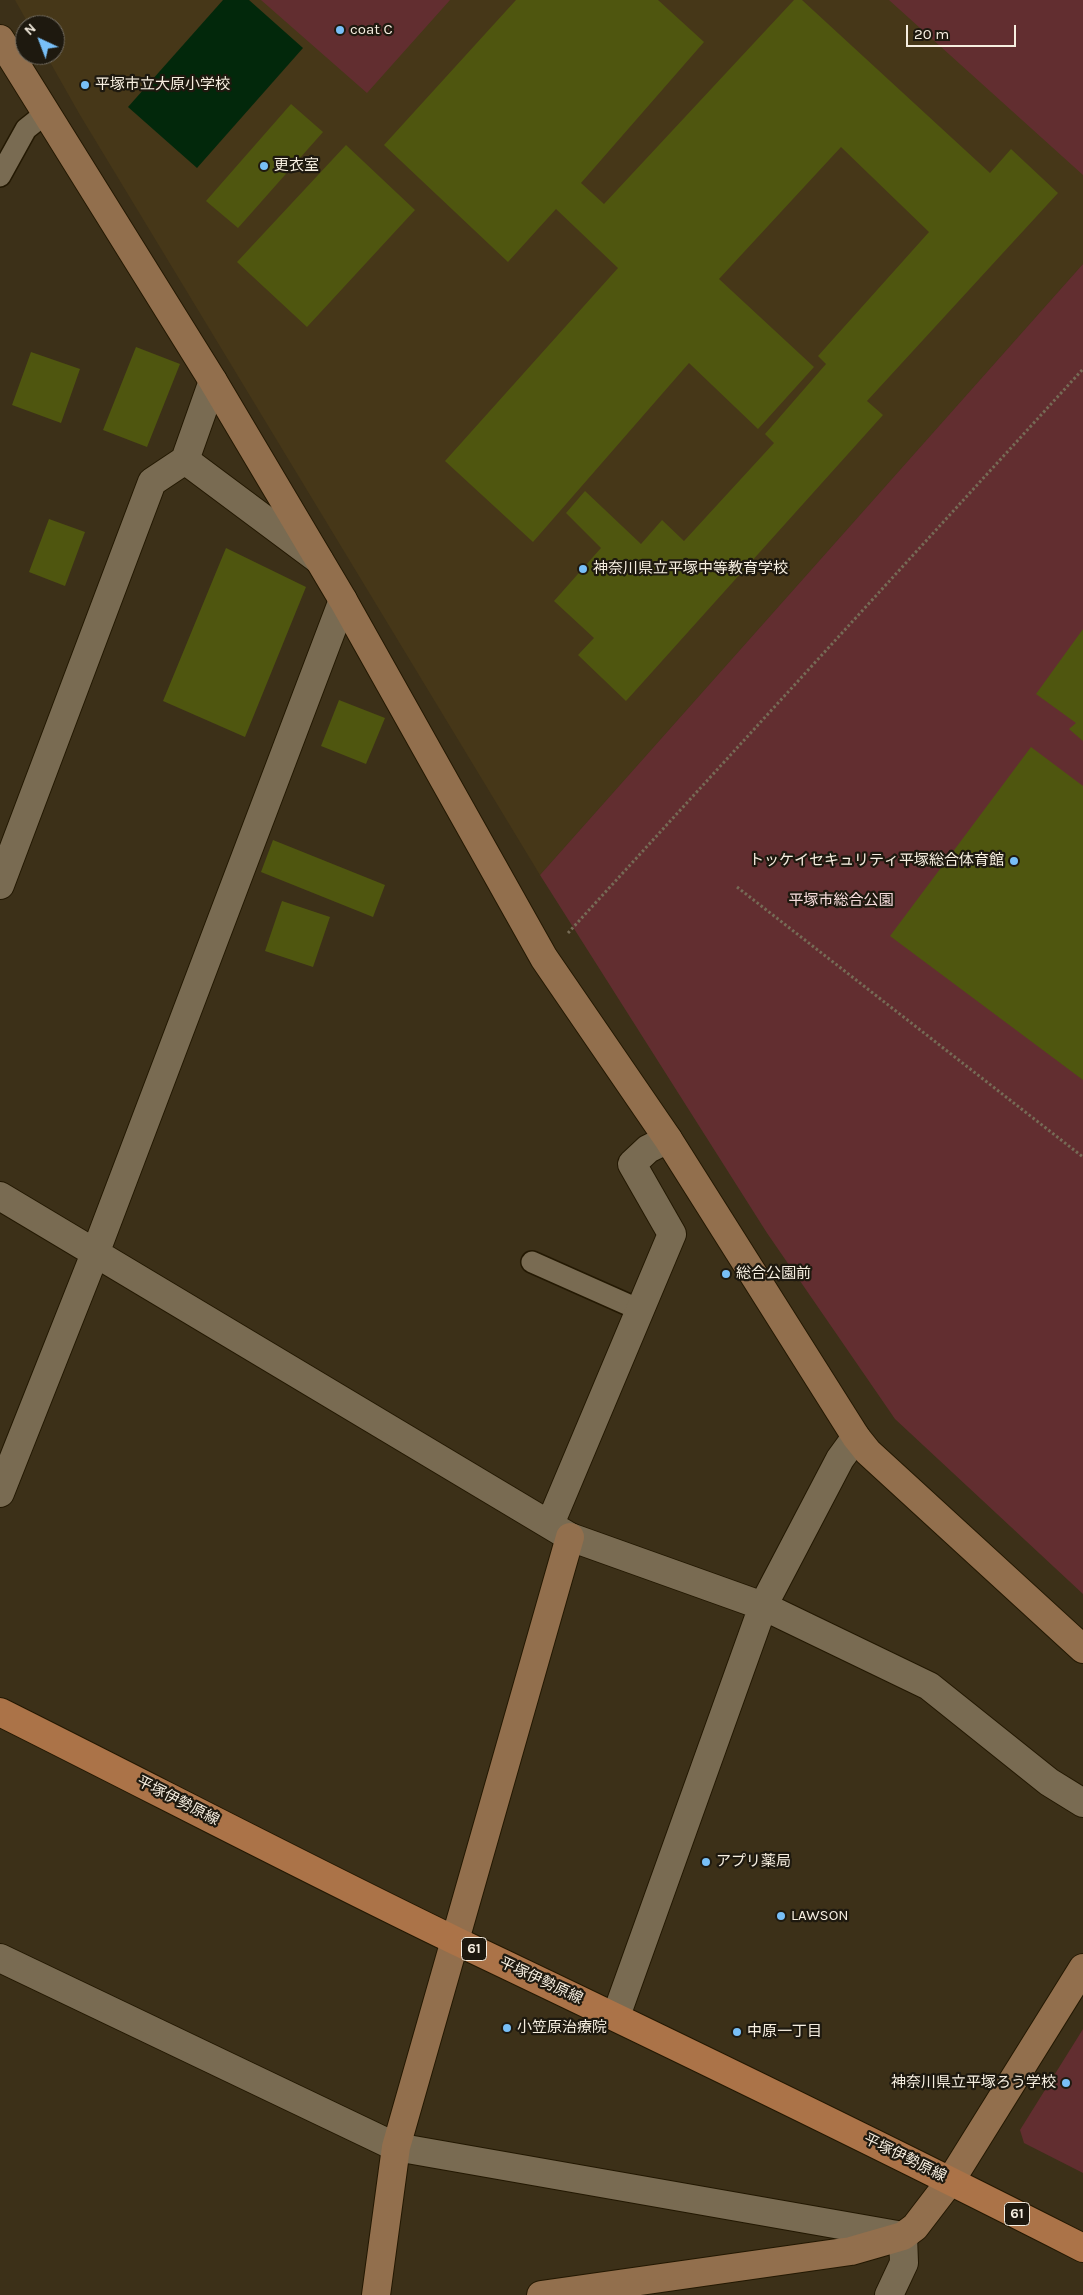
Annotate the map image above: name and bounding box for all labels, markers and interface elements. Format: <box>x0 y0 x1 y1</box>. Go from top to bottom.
north arrow <box>15 15 65 65</box>
scale bar <box>908 15 1018 47</box>
text: N <box>21 20 40 39</box>
place label: coat C <box>350 21 393 39</box>
marker: coat C <box>334 24 346 36</box>
text: 20 m <box>914 25 949 43</box>
place label: 平塚市立大原小学校 <box>95 76 230 94</box>
marker: 平塚市立大原小学校 <box>79 79 91 91</box>
place label: 更衣室 <box>274 157 319 175</box>
marker: 更衣室 <box>258 160 270 172</box>
place label: 神奈川県立平塚中等教育学校 <box>593 560 788 578</box>
marker: 神奈川県立平塚中等教育学校 <box>577 563 589 575</box>
place label: トッケイセキュリティ平塚総合体育館 <box>749 852 1004 870</box>
marker: トッケイセキュリティ平塚総合体育館 <box>1008 855 1020 867</box>
park label: 平塚市総合公園 <box>789 892 893 910</box>
place label: 総合公園前 <box>736 1265 811 1283</box>
marker: 総合公園前 <box>720 1268 732 1280</box>
street label: 平塚伊勢原線 <box>134 1773 222 1829</box>
place label: アプリ薬局 <box>716 1853 791 1871</box>
marker: アプリ薬局 <box>700 1856 712 1868</box>
place label: LAWSON <box>791 1907 849 1925</box>
marker: LAWSON <box>775 1910 787 1922</box>
road number: 61 <box>462 1938 486 1960</box>
street label: 平塚伊勢原線 <box>496 1954 586 2008</box>
place label: 小笠原治療院 <box>517 2019 607 2037</box>
marker: 小笠原治療院 <box>501 2022 513 2034</box>
place label: 中原一丁目 <box>747 2023 822 2041</box>
marker: 中原一丁目 <box>731 2026 743 2038</box>
place label: 神奈川県立平塚ろう学校 <box>891 2074 1056 2092</box>
marker: 神奈川県立平塚ろう学校 <box>1060 2077 1072 2089</box>
street label: 平塚伊勢原線 <box>861 2130 949 2186</box>
road number: 61 <box>1004 2202 1030 2226</box>

